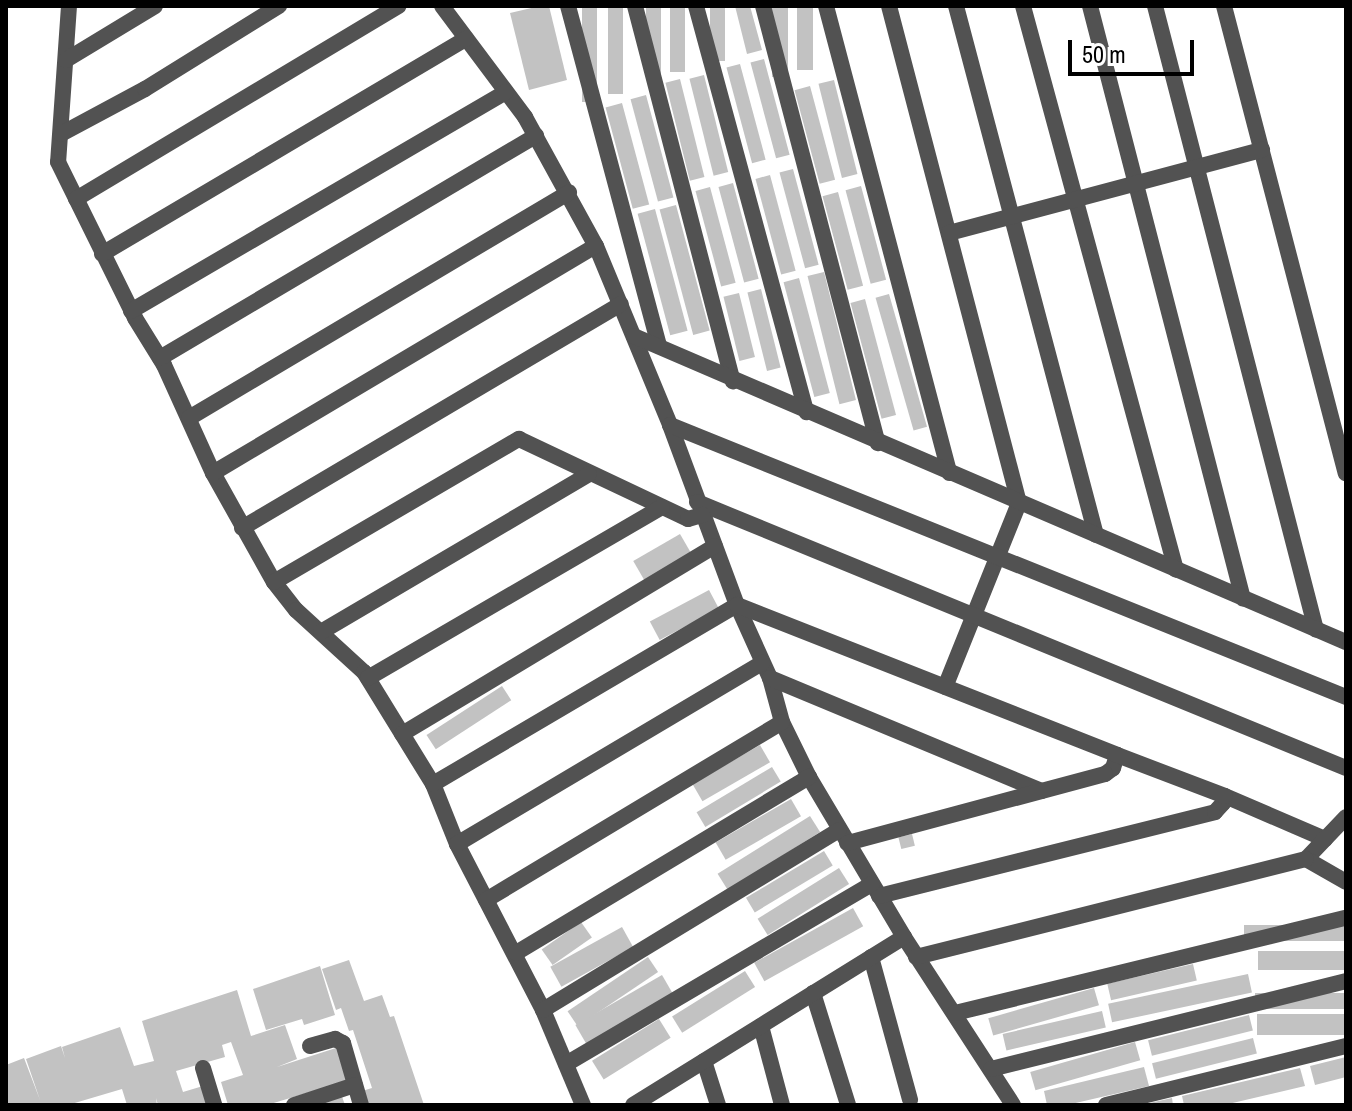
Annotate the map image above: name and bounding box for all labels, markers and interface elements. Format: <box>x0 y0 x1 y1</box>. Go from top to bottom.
scale bar <box>1072 24 1198 74</box>
text: 50 m <box>1082 38 1126 70</box>

